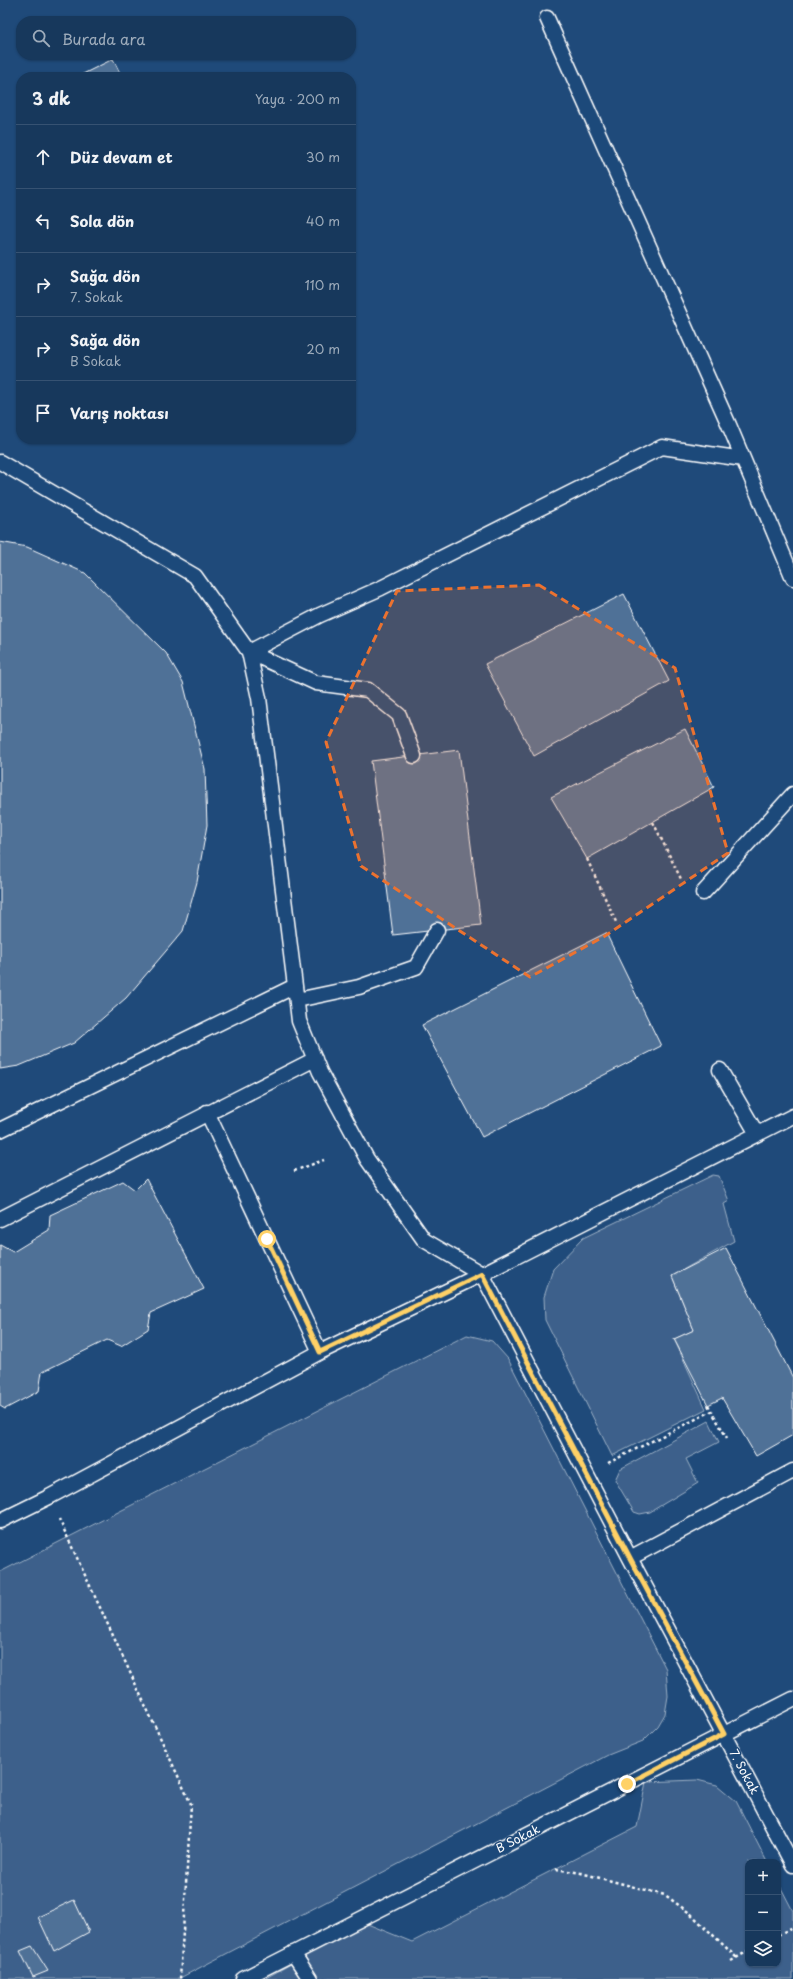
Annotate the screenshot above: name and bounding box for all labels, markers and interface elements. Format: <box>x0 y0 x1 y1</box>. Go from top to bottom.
search box <box>16 16 356 60</box>
icon: search <box>30 27 52 49</box>
text: Burada ara <box>62 27 145 50</box>
text: 3 dk <box>32 85 70 111</box>
text: Yaya · 200 m <box>255 89 340 108</box>
text: Düz devam et <box>70 145 173 168</box>
icon: ahead <box>32 146 54 168</box>
text: 30 m <box>306 147 340 166</box>
text: Sola dön <box>70 209 134 232</box>
icon: left <box>32 210 54 232</box>
text: 40 m <box>306 211 340 230</box>
text: Sağa dön <box>70 264 140 287</box>
icon: right <box>32 274 54 296</box>
text: 110 m <box>305 275 340 294</box>
text: 7. Sokak <box>70 287 123 306</box>
text: Sağa dön <box>70 328 140 351</box>
icon: right <box>32 338 54 360</box>
text: 20 m <box>306 339 340 358</box>
text: B Sokak <box>70 351 121 370</box>
text: Varış noktası <box>70 401 169 424</box>
icon: arrive <box>32 402 54 424</box>
route start <box>258 1230 276 1248</box>
street label: 7. Sokak <box>725 1746 764 1797</box>
route end <box>618 1775 636 1793</box>
street label: B Sokak <box>492 1819 543 1857</box>
map controls <box>745 1859 781 1967</box>
button: + <box>745 1859 781 1895</box>
button: − <box>745 1895 781 1931</box>
button: layers <box>745 1931 781 1967</box>

